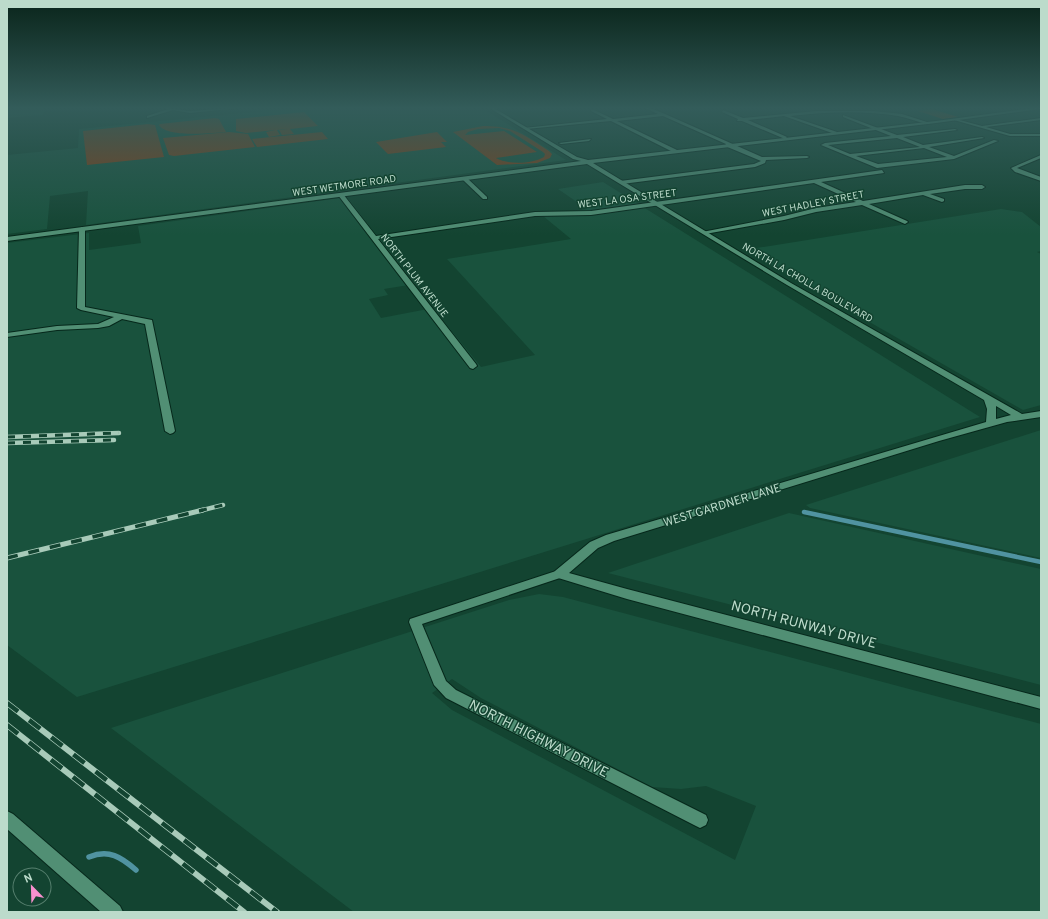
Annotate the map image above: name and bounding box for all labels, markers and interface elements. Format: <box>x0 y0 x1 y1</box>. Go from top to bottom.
street label: WEST WETMORE ROAD <box>291 173 397 200</box>
street label: WEST LA OSA STREET <box>577 187 678 212</box>
street label: WEST HADLEY STREET <box>761 188 866 221</box>
street label: NORTH PLUM AVENUE <box>377 231 451 320</box>
street label: NORTH LA CHOLLA BOULEVARD <box>740 240 875 326</box>
street label: WEST GARDNER LANE <box>662 480 783 531</box>
street label: NORTH RUNWAY DRIVE <box>729 598 878 653</box>
street label: NORTH HIGHWAY DRIVE <box>466 697 611 782</box>
north arrow <box>12 867 52 907</box>
text: N <box>22 871 35 887</box>

